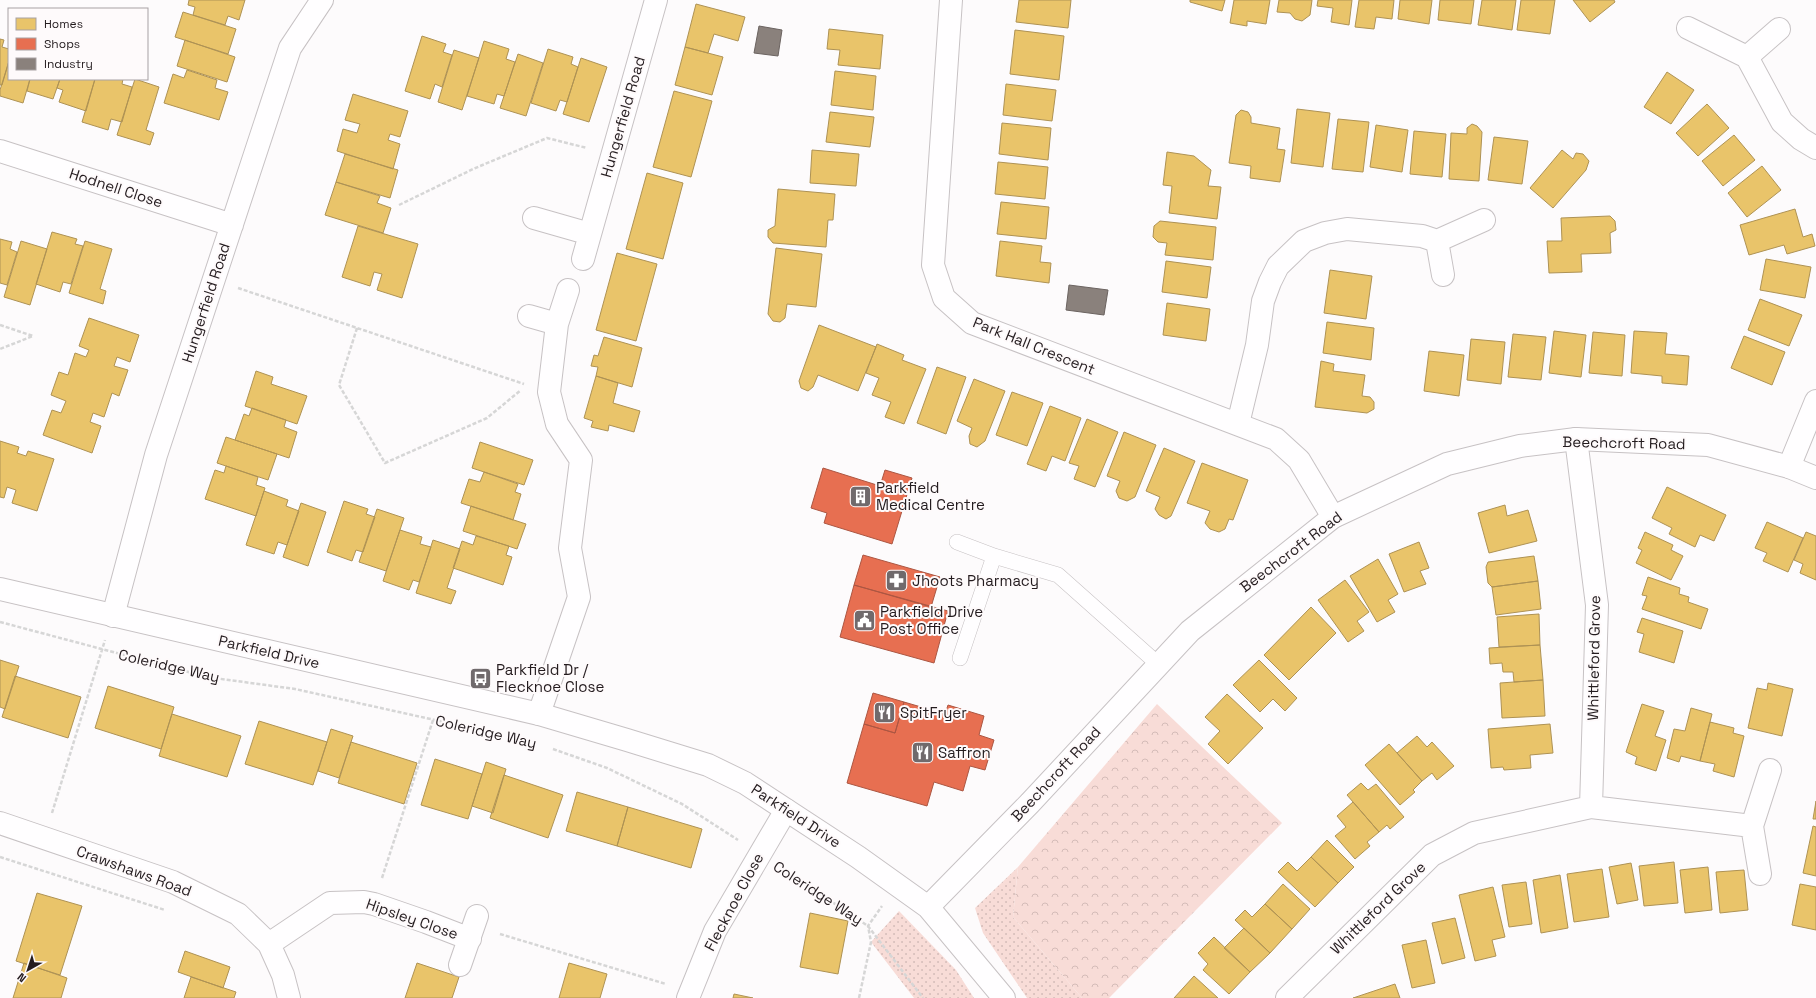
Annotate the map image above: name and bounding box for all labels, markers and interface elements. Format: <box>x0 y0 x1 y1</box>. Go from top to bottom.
legend <box>8 8 148 80</box>
text: Homes <box>44 16 83 32</box>
text: Shops <box>44 36 80 52</box>
street label: Hungerfield Road <box>596 54 649 180</box>
text: Industry <box>44 56 93 72</box>
street label: Hodnell Close <box>67 163 166 212</box>
street label: Hungerfield Road <box>177 240 234 365</box>
street label: Park Hall Crescent <box>970 312 1098 379</box>
street label: Beechcroft Road <box>1562 432 1686 453</box>
place label: Parkfield Medical Centre <box>876 478 985 514</box>
building icon: Parkfield Medical Centre <box>847 484 873 510</box>
street label: Beechcroft Road <box>1236 507 1346 596</box>
pharmacy icon: Jhoots Pharmacy <box>884 568 910 594</box>
place label: Jhoots Pharmacy <box>912 571 1039 590</box>
street label: Whittleford Grove <box>1583 595 1604 721</box>
place label: Parkfield Drive Post Office <box>880 602 983 638</box>
public building icon: Parkfield Drive Post Office <box>851 608 877 634</box>
street label: Parkfield Drive <box>217 631 322 672</box>
street label: Coleridge Way <box>117 645 222 686</box>
place label: Parkfield Dr / Flecknoe Close <box>496 660 604 696</box>
bus stop icon: Parkfield Dr / Flecknoe Close <box>468 666 494 692</box>
restaurant icon: SpitFryer <box>871 700 897 726</box>
place label: SpitFryer <box>900 703 967 722</box>
street label: Coleridge Way <box>434 711 539 752</box>
street label: Beechcroft Road <box>1007 722 1105 825</box>
restaurant icon: Saffron <box>910 740 936 766</box>
place label: Saffron <box>938 743 991 762</box>
street label: Parkfield Drive <box>748 780 845 852</box>
street label: Crawshaws Road <box>74 841 195 900</box>
street label: Flecknoe Close <box>700 849 767 954</box>
street label: Coleridge Way <box>770 856 867 929</box>
street label: Whittleford Grove <box>1326 857 1429 958</box>
street label: Hipsley Close <box>364 894 461 943</box>
north arrow <box>8 950 48 990</box>
text: N <box>14 970 29 986</box>

